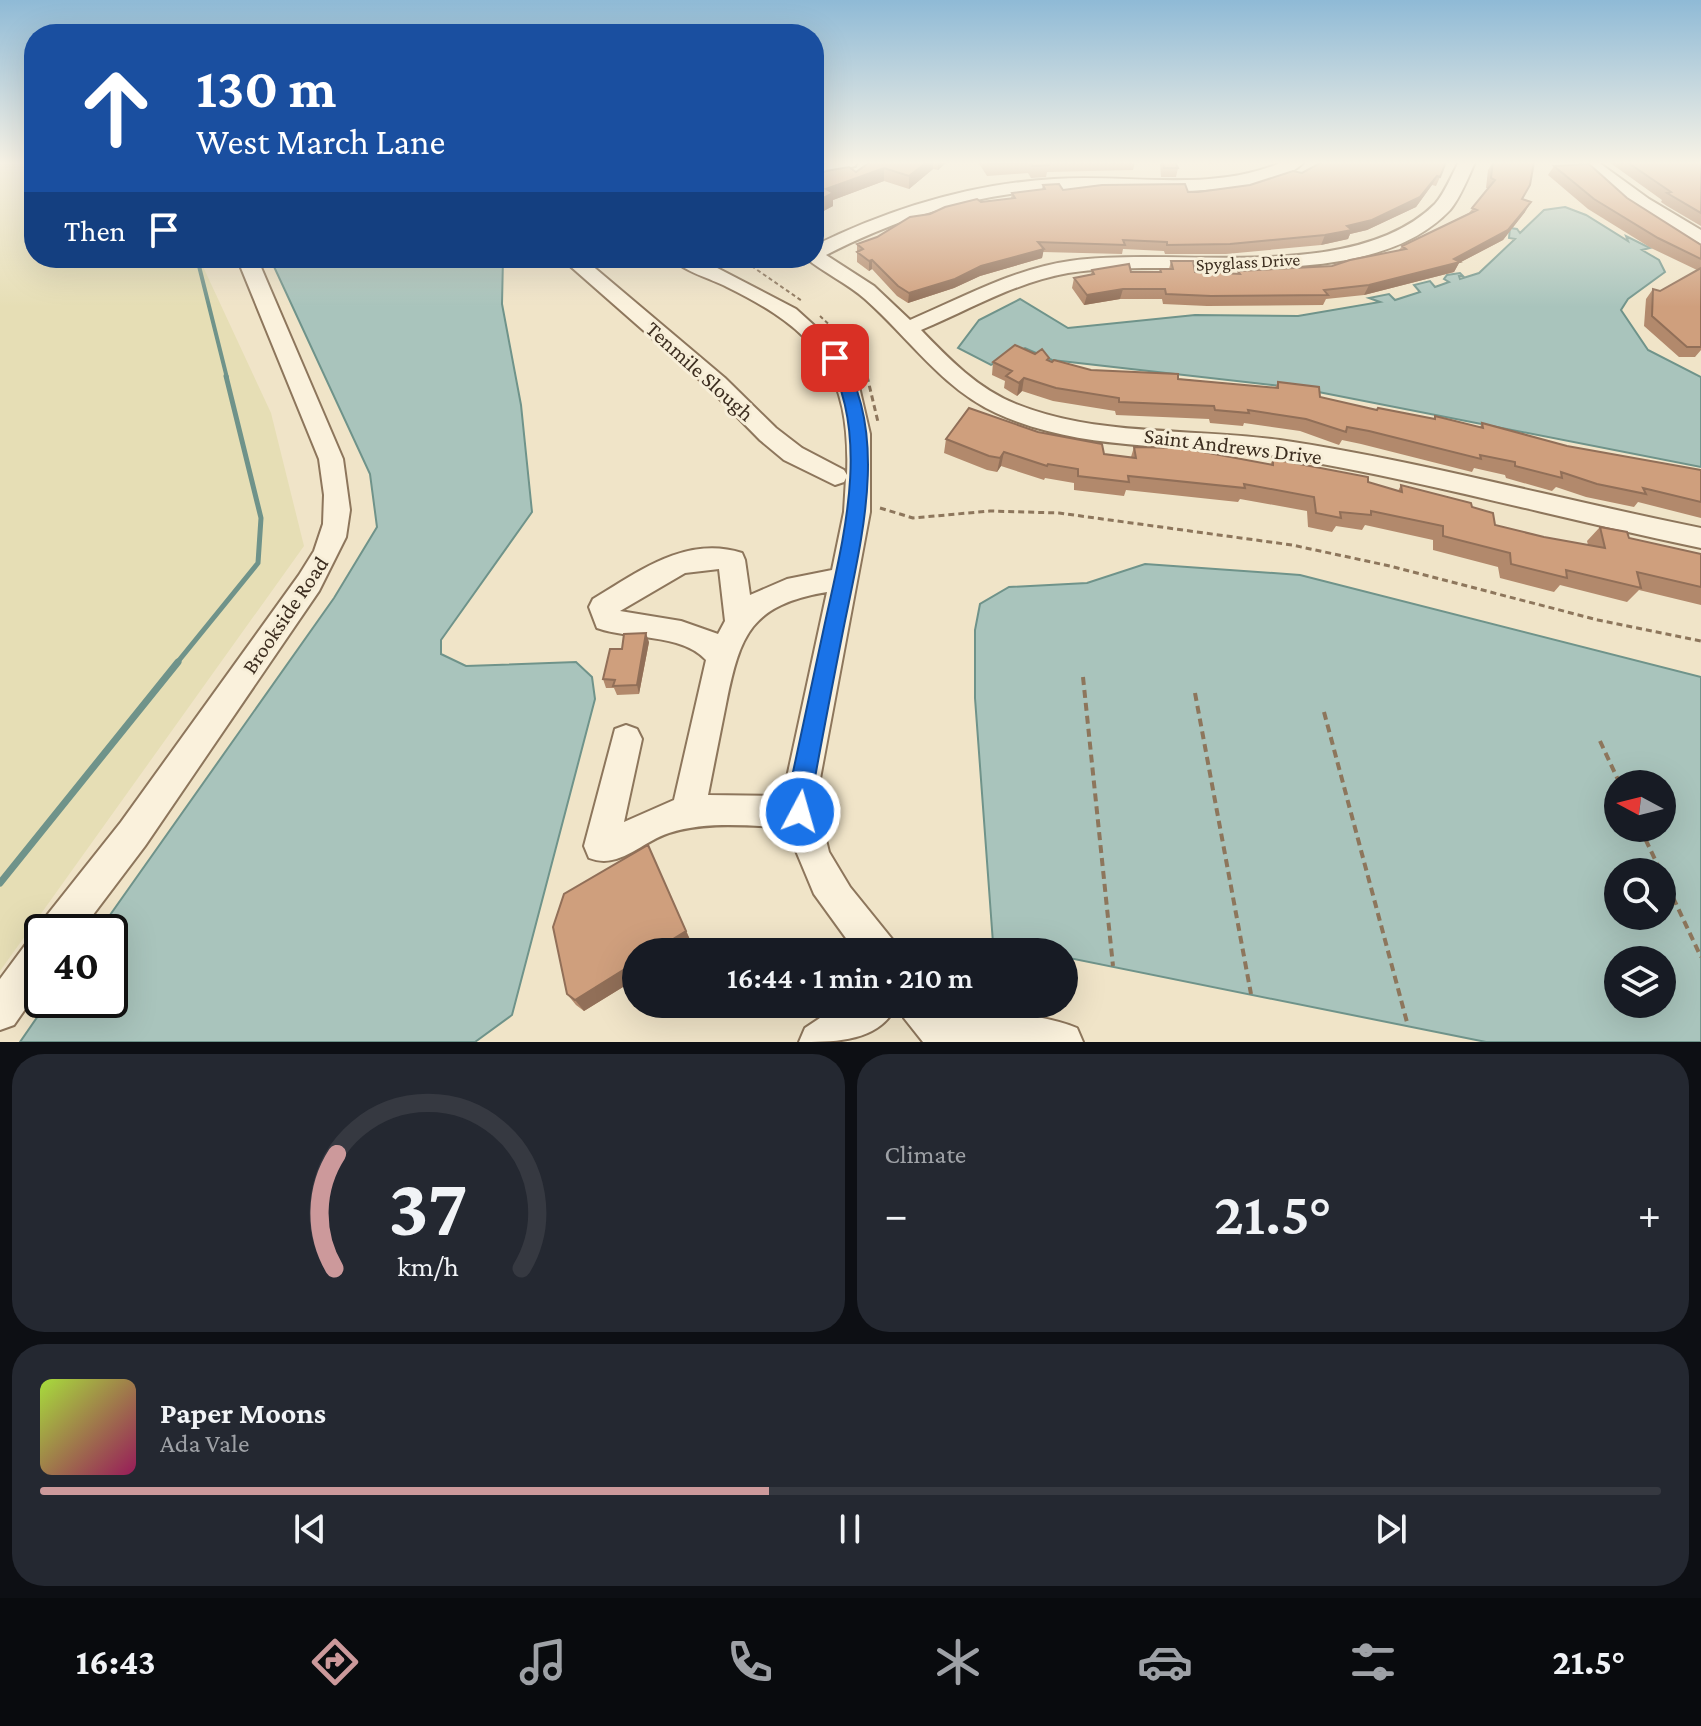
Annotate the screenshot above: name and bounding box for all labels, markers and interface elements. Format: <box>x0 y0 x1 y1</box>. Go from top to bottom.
icon: ahead <box>64 56 168 160</box>
text: 130 m <box>196 57 337 119</box>
text: West March Lane <box>196 122 445 162</box>
icon: arrive <box>142 208 186 252</box>
text: Then <box>64 214 126 247</box>
street label: Spyglass Drive <box>1195 249 1301 275</box>
street label: Tenmile Slough <box>641 316 759 426</box>
pin <box>801 324 869 392</box>
icon: arrive <box>813 336 857 380</box>
street label: Saint Andrews Drive <box>1143 423 1323 469</box>
street label: Brookside Road <box>237 551 334 678</box>
position arrow <box>758 770 842 854</box>
north arrow <box>1604 770 1676 842</box>
map controls <box>1604 770 1676 1018</box>
button: search <box>1604 858 1676 930</box>
speed limit sign: 40 <box>24 914 128 1018</box>
button: layers <box>1604 946 1676 1018</box>
text: 16:44 · 1 min · 210 m <box>727 961 973 994</box>
text: Climate <box>885 1140 966 1169</box>
text: 37 <box>388 1160 468 1253</box>
text: 21.5° <box>1214 1180 1331 1247</box>
text: − <box>885 1190 908 1238</box>
text: + <box>1638 1190 1661 1238</box>
text: km/h <box>397 1250 459 1282</box>
text: Paper Moons <box>160 1396 326 1429</box>
text: Ada Vale <box>160 1429 249 1458</box>
icon: previous <box>288 1507 332 1551</box>
icon: pause <box>828 1507 872 1551</box>
icon: next <box>1369 1507 1413 1551</box>
icon: directions <box>307 1634 363 1690</box>
icon: music <box>515 1634 571 1690</box>
icon: phone <box>722 1634 778 1690</box>
icon: climate <box>930 1634 986 1690</box>
icon: car <box>1137 1634 1193 1690</box>
icon: filters <box>1345 1634 1401 1690</box>
text: 16:43 <box>76 1642 156 1682</box>
text: 21.5° <box>1553 1642 1625 1682</box>

